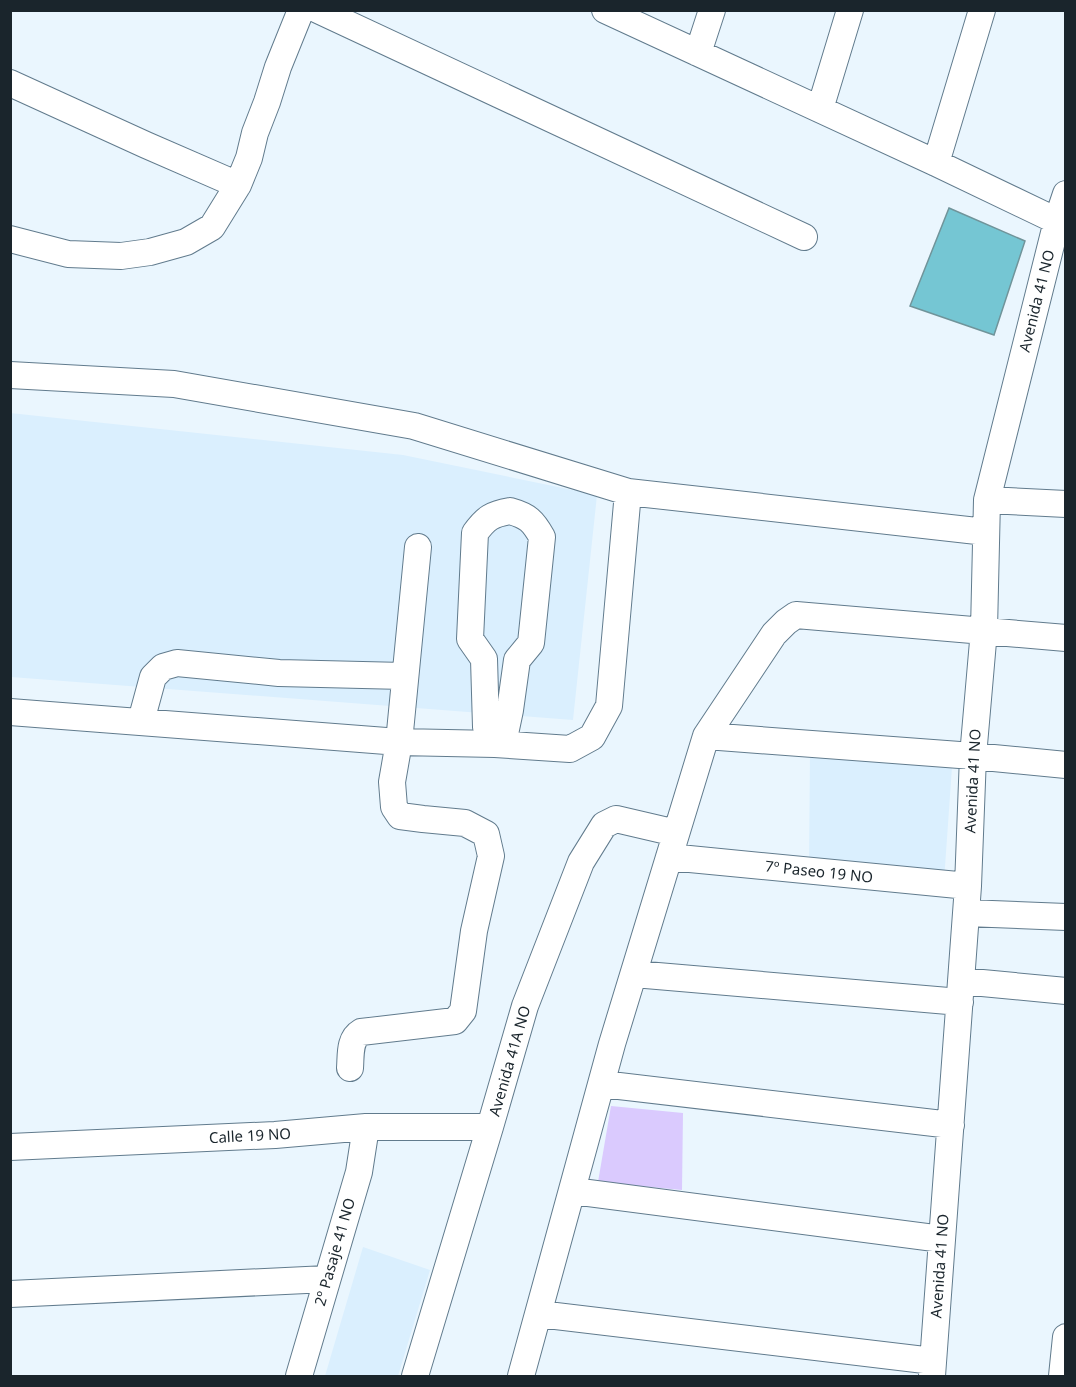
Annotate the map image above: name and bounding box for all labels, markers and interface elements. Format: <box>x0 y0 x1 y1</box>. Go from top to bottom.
street label: Avenida 41 NO <box>1014 248 1058 354</box>
street label: Avenida 41 NO <box>959 728 985 834</box>
street label: 7º Paseo 19 NO <box>764 855 874 887</box>
street label: Avenida 41A NO <box>484 1003 534 1118</box>
street label: Calle 19 NO <box>208 1123 292 1147</box>
street label: 2º Pasaje 41 NO <box>309 1195 359 1308</box>
street label: Avenida 41 NO <box>925 1213 953 1319</box>

